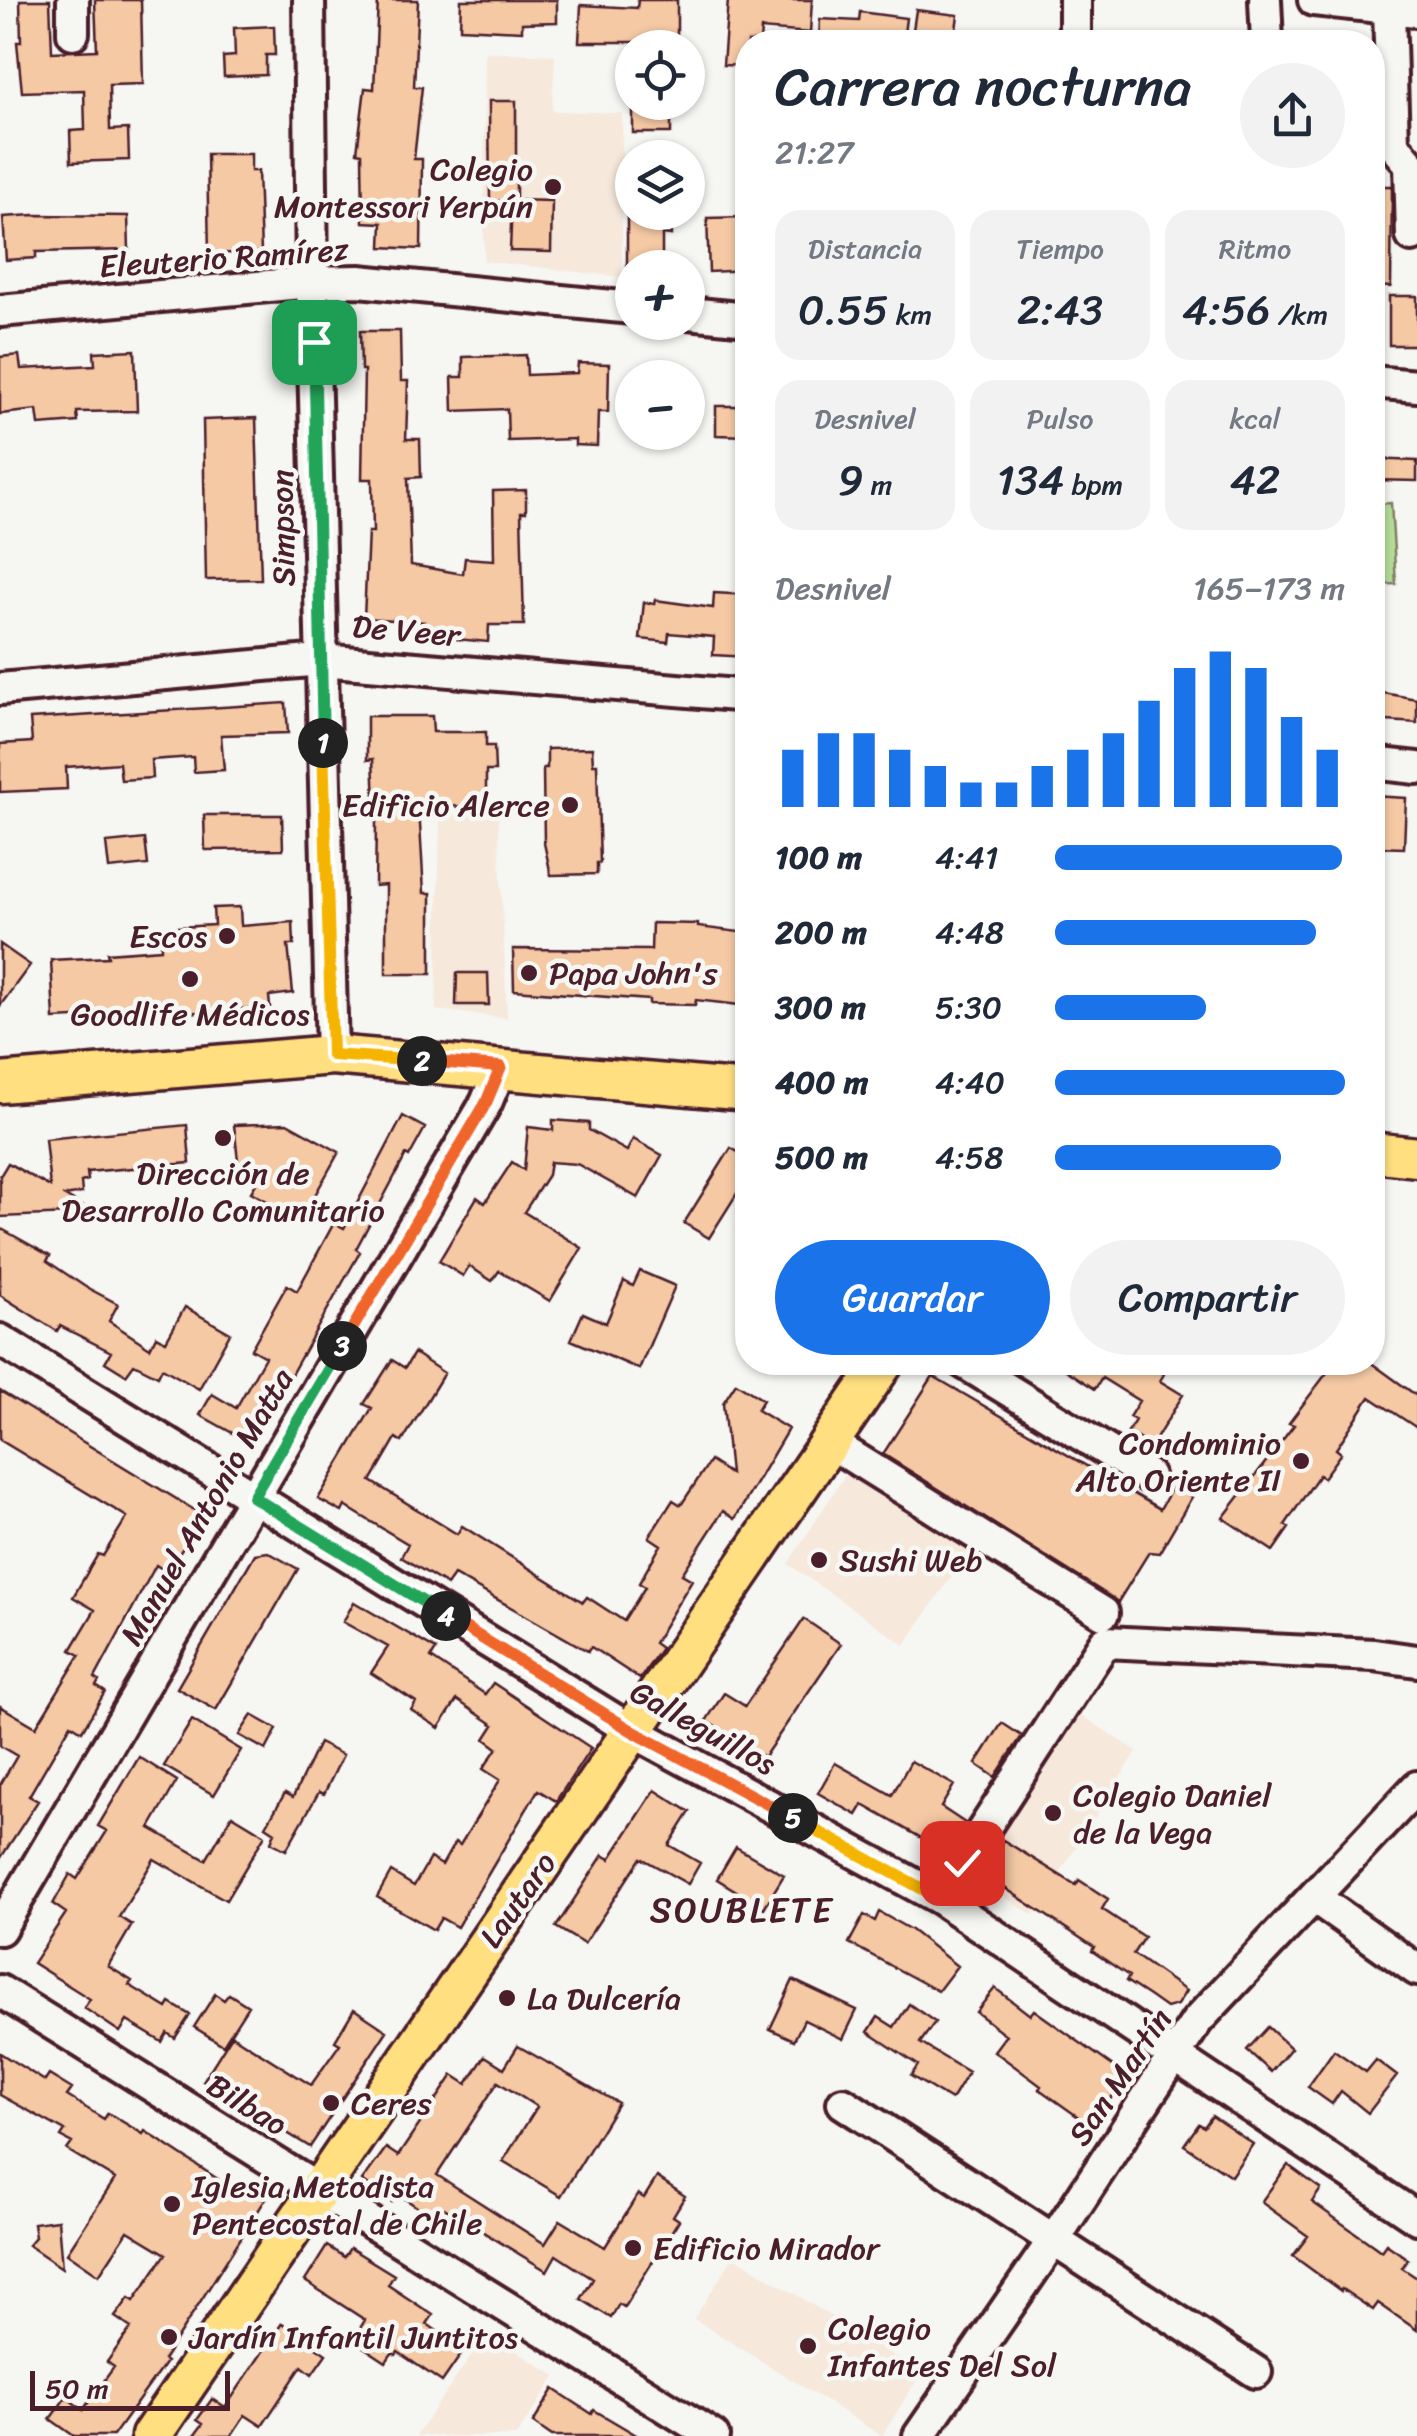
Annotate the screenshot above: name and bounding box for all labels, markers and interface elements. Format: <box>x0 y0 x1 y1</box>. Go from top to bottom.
map controls <box>615 30 705 450</box>
button: locate <box>615 30 705 120</box>
text: Carrera nocturna <box>775 38 1191 135</box>
button: share <box>1240 63 1345 168</box>
text: 21:27 <box>775 124 854 181</box>
button: layers <box>615 140 705 230</box>
place label: Colegio Montessori Yerpún <box>274 141 533 235</box>
marker: Colegio Montessori Yerpún <box>542 176 564 198</box>
street label: Eleuterio Ramírez <box>97 221 352 295</box>
text: Distancia <box>808 224 922 273</box>
text: Tiempo <box>1016 224 1104 273</box>
text: Ritmo <box>1219 224 1291 273</box>
button: + <box>615 250 705 340</box>
text: 0.55 <box>798 273 888 347</box>
text: 2:43 <box>1017 273 1103 347</box>
text: 4:56 <box>1182 273 1270 347</box>
text: km <box>888 290 932 339</box>
text: /km <box>1270 290 1328 339</box>
pin <box>272 300 357 385</box>
icon: arrive <box>287 315 342 370</box>
button: − <box>615 360 705 450</box>
text: Desnivel <box>814 394 916 443</box>
text: Pulso <box>1026 394 1094 443</box>
text: kcal <box>1230 394 1280 443</box>
text: 9 <box>838 443 864 517</box>
text: 134 <box>997 443 1064 517</box>
text: 42 <box>1230 443 1280 517</box>
text: m <box>864 460 892 509</box>
text: bpm <box>1064 460 1123 509</box>
street label: Simpson <box>253 469 313 587</box>
text: Desnivel <box>775 560 891 617</box>
text: 165–173 m <box>1193 560 1345 617</box>
street label: De Veer <box>350 598 464 664</box>
pin: 1 <box>298 718 348 768</box>
text: 1 <box>317 718 329 767</box>
place label: Edificio Alerce <box>342 777 550 834</box>
marker: Edificio Alerce <box>559 794 581 816</box>
text: 100 m <box>775 829 862 886</box>
text: 4:41 <box>935 829 998 886</box>
text: 200 m <box>775 904 867 961</box>
text: 4:48 <box>935 904 1004 961</box>
place label: Escos <box>129 908 207 965</box>
marker: Escos <box>216 925 238 947</box>
place label: Papa John's <box>549 945 718 1002</box>
marker: Papa John's <box>518 962 540 984</box>
marker: Goodlife Médicos <box>179 968 201 990</box>
text: 300 m <box>775 979 866 1036</box>
text: 5:30 <box>935 979 1002 1036</box>
place label: Goodlife Médicos <box>70 986 310 1043</box>
pin: 2 <box>397 1036 447 1086</box>
text: 2 <box>414 1036 430 1085</box>
text: 400 m <box>775 1054 868 1111</box>
text: 4:40 <box>935 1054 1005 1111</box>
marker: Dirección de Desarrollo Comunitario <box>212 1127 234 1149</box>
text: 500 m <box>775 1129 868 1186</box>
text: 4:58 <box>935 1129 1004 1186</box>
place label: Dirección de Desarrollo Comunitario <box>61 1145 385 1239</box>
button: Guardar <box>775 1240 1050 1355</box>
button: Compartir <box>1070 1240 1345 1355</box>
pin: 3 <box>317 1321 367 1371</box>
text: 3 <box>334 1321 350 1370</box>
street label: Manuel Antonio Matta <box>104 1356 310 1657</box>
place label: Condominio Alto Oriente II <box>1075 1415 1281 1509</box>
marker: Condominio Alto Oriente II <box>1290 1450 1312 1472</box>
place label: Sushi Web <box>839 1532 983 1589</box>
marker: Sushi Web <box>808 1549 830 1571</box>
pin: 4 <box>421 1591 471 1641</box>
text: 4 <box>437 1591 455 1640</box>
street label: Galleguillos <box>619 1664 787 1792</box>
place label: Colegio Daniel de la Vega <box>1073 1767 1272 1861</box>
pin: 5 <box>768 1793 818 1843</box>
text: 5 <box>784 1793 802 1842</box>
marker: Colegio Daniel de la Vega <box>1042 1802 1064 1824</box>
pin <box>920 1821 1005 1906</box>
icon: check <box>935 1836 990 1891</box>
street label: Lautaro <box>464 1840 572 1960</box>
district label: SOUBLETE <box>650 1879 834 1941</box>
place label: La Dulcería <box>527 1970 681 2027</box>
marker: La Dulcería <box>496 1987 518 2009</box>
street label: San Martín <box>1052 1996 1188 2158</box>
street label: Bilbao <box>195 2058 299 2152</box>
place label: Ceres <box>351 2075 432 2132</box>
marker: Ceres <box>320 2092 342 2114</box>
place label: Iglesia Metodista Pentecostal de Chile <box>191 2158 482 2252</box>
marker: Iglesia Metodista Pentecostal de Chile <box>161 2193 183 2215</box>
place label: Edificio Mirador <box>653 2220 881 2277</box>
marker: Edificio Mirador <box>622 2237 644 2259</box>
place label: Colegio Infantes Del Sol <box>827 2300 1057 2394</box>
place label: Jardín Infantil Juntitos <box>188 2309 518 2366</box>
marker: Jardín Infantil Juntitos <box>158 2326 180 2348</box>
marker: Colegio Infantes Del Sol <box>797 2335 819 2357</box>
text: 50 m <box>45 2364 109 2413</box>
scale bar <box>30 2366 230 2410</box>

